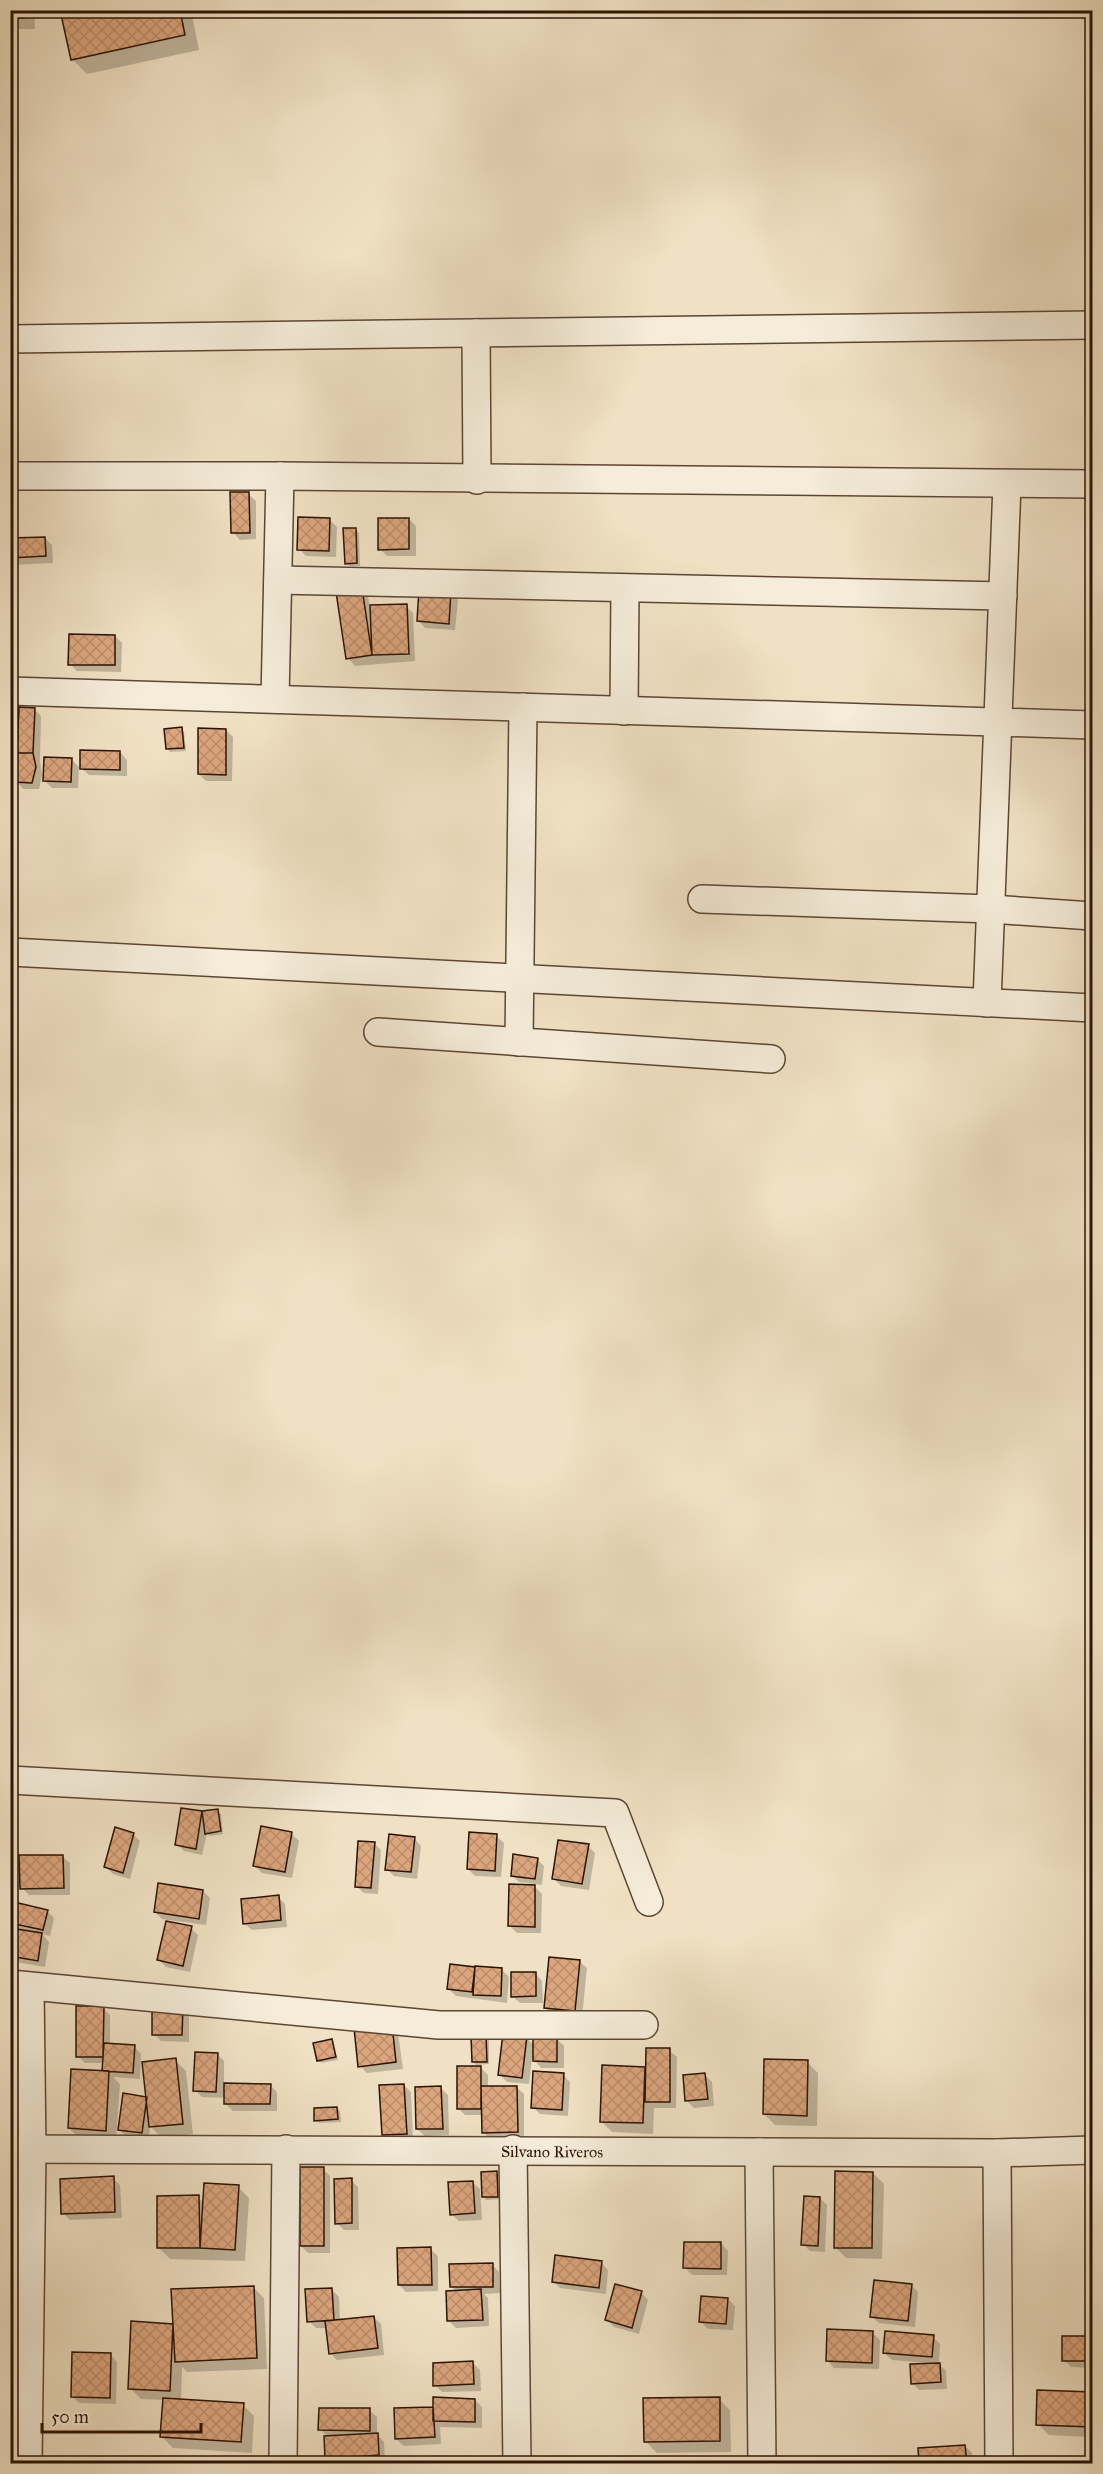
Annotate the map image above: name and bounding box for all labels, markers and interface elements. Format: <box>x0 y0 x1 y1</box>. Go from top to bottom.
street label: Silvano Riveros <box>501 2141 603 2161</box>
scale bar <box>42 2396 201 2434</box>
text: 50 m <box>51 2406 89 2428</box>

